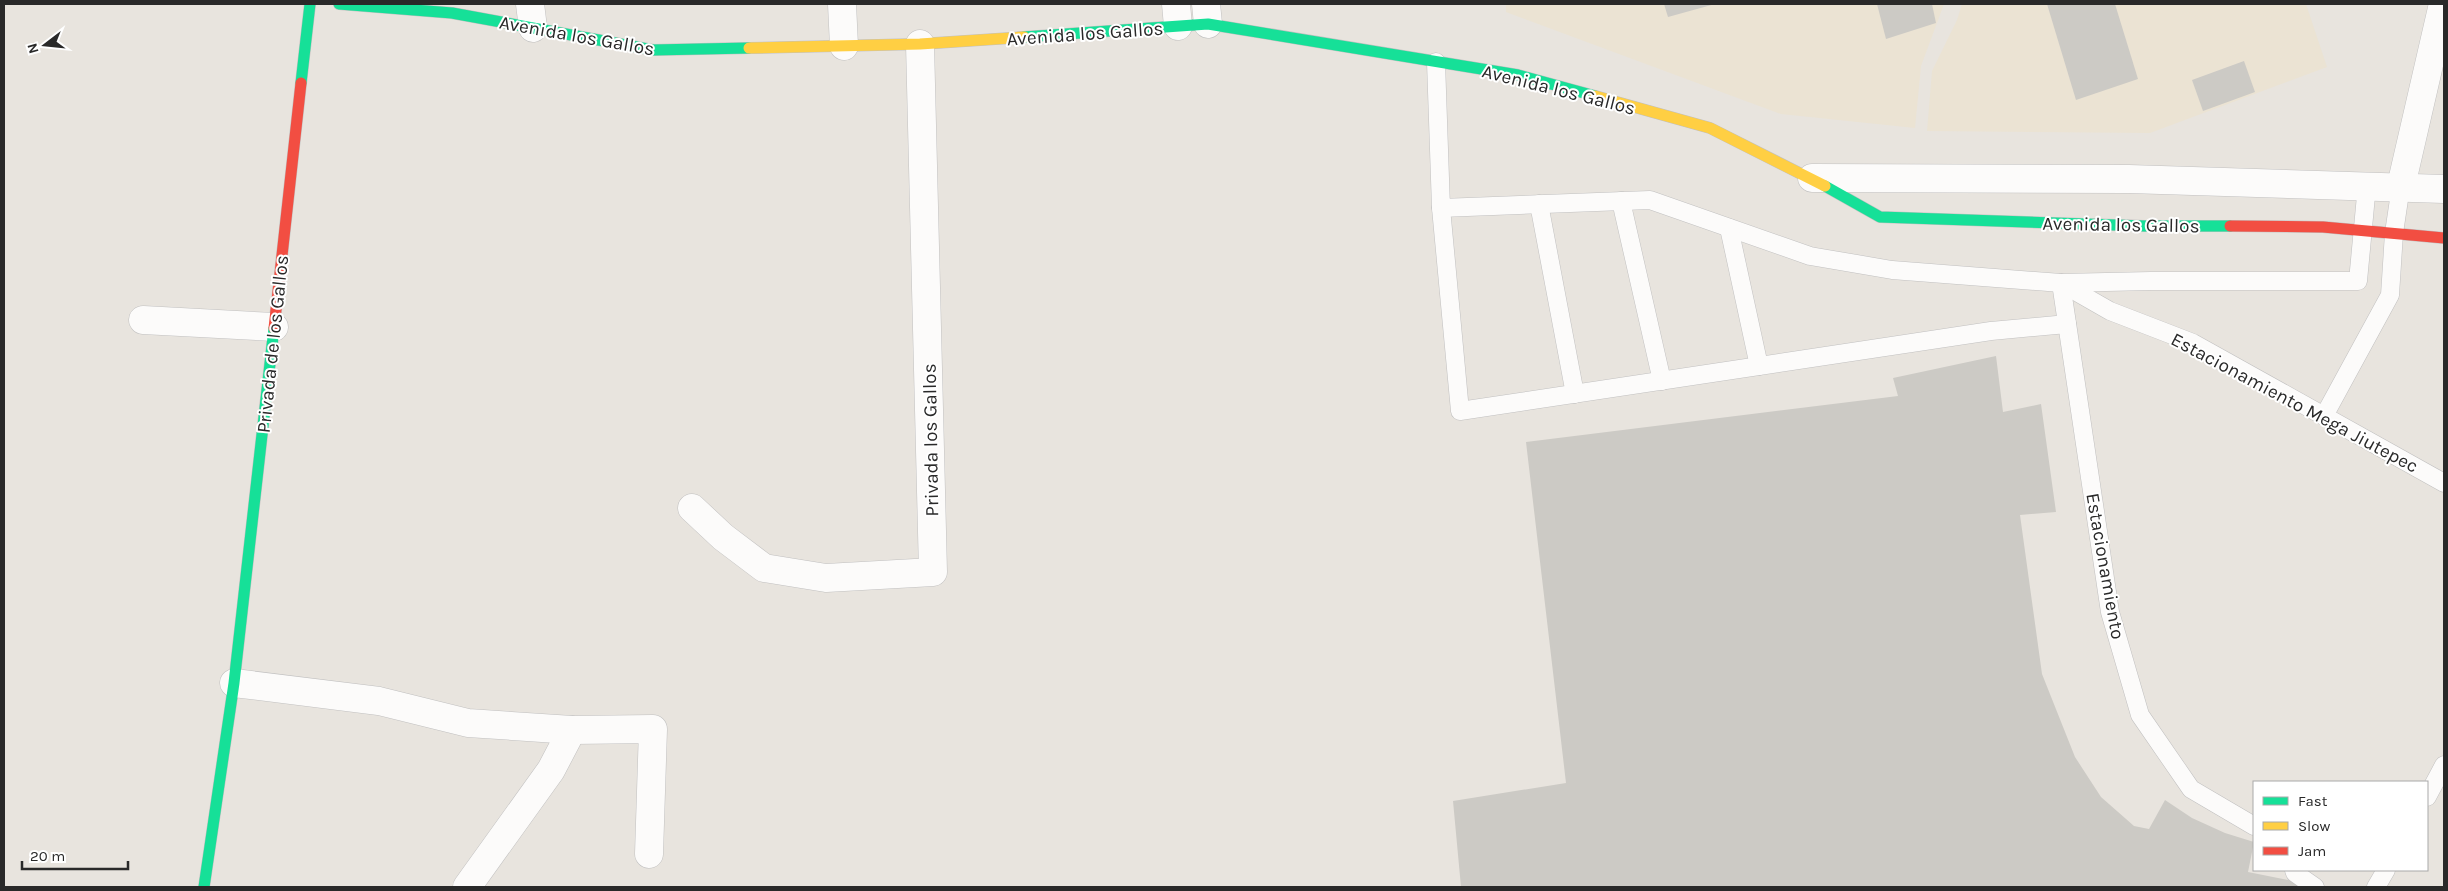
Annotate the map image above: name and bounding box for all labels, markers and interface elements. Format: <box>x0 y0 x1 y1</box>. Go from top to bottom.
street label: Avenida los Gallos <box>498 12 656 60</box>
street label: Avenida los Gallos <box>1006 18 1164 50</box>
north arrow <box>20 20 70 70</box>
text: N <box>23 41 43 56</box>
street label: Avenida los Gallos <box>1480 60 1638 120</box>
street label: Avenida los Gallos <box>2042 213 2200 237</box>
street label: Privada de los Gallos <box>253 254 293 434</box>
street label: Estacionamiento Mega Jiutepec <box>2167 328 2422 478</box>
street label: Privada los Gallos <box>919 363 943 517</box>
street label: Estacionamiento <box>2081 491 2129 641</box>
legend <box>2253 781 2428 871</box>
text: Fast <box>2298 792 2328 810</box>
text: Slow <box>2298 817 2330 835</box>
scale bar <box>22 838 129 870</box>
text: Jam <box>2298 842 2326 860</box>
text: 20 m <box>30 847 65 865</box>

